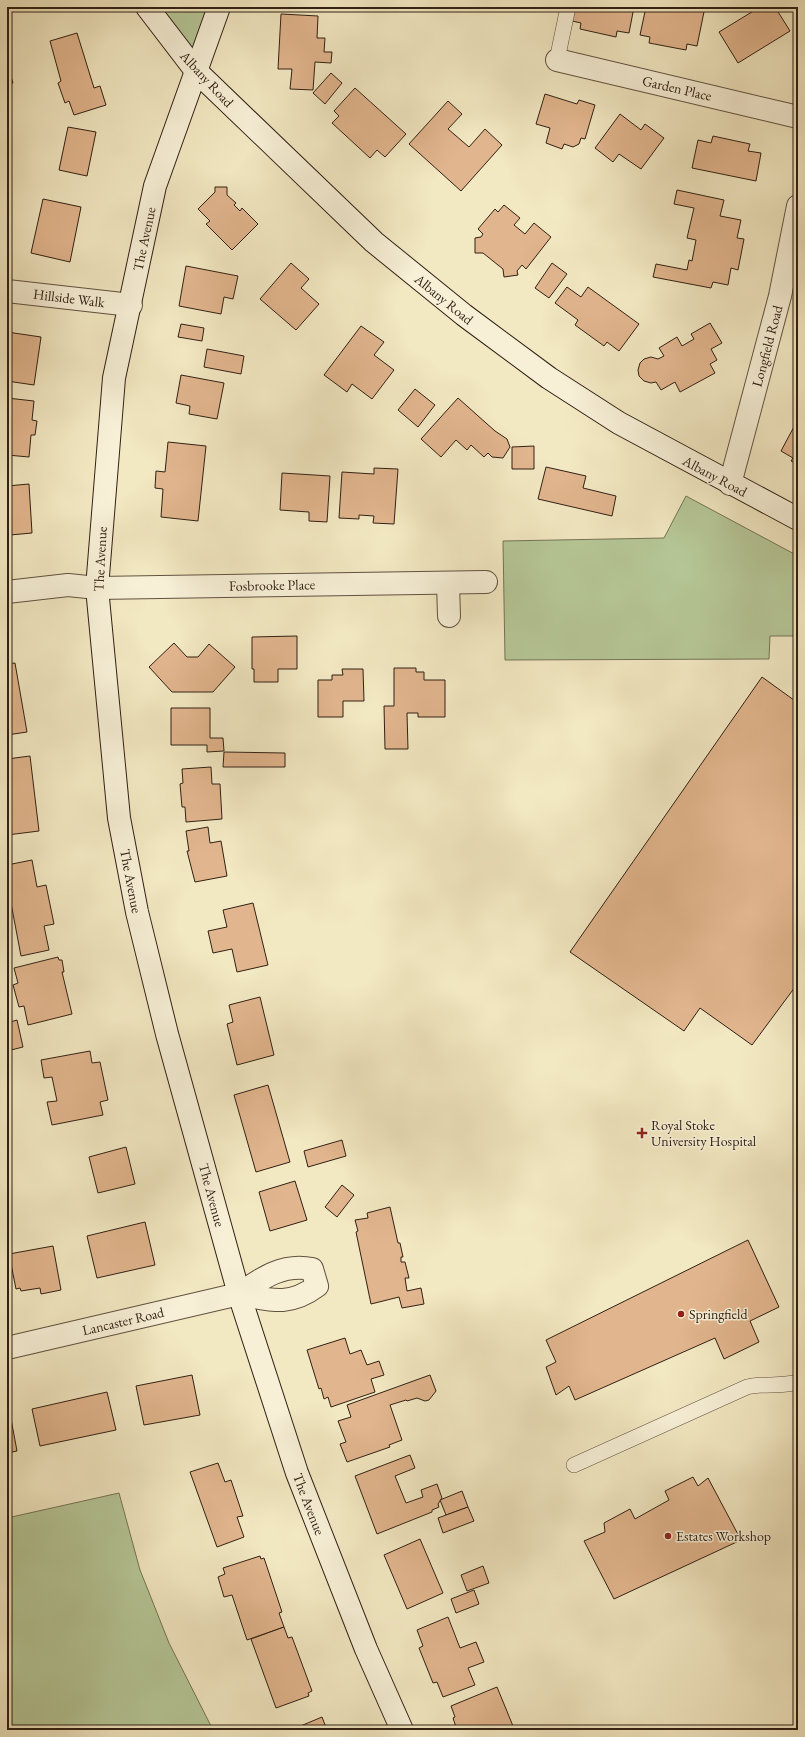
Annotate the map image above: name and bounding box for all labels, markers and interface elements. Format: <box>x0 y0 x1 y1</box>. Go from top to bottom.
street label: Albany Road <box>176 46 238 112</box>
street label: Garden Place <box>640 71 714 105</box>
street label: The Avenue <box>128 205 160 273</box>
street label: Albany Road <box>410 269 478 329</box>
street label: Hillside Walk <box>32 285 106 311</box>
street label: Longfield Road <box>747 302 787 389</box>
street label: Albany Road <box>679 451 751 501</box>
street label: The Avenue <box>89 526 111 592</box>
street label: Fosbrooke Place <box>229 575 316 595</box>
street label: The Avenue <box>116 847 146 915</box>
place label: Royal Stoke University Hospital <box>651 1116 757 1150</box>
marker: Royal Stoke University Hospital <box>636 1127 648 1139</box>
street label: The Avenue <box>195 1161 229 1229</box>
street label: Lancaster Road <box>80 1303 167 1339</box>
place label: Springfield <box>689 1305 748 1323</box>
marker: Springfield <box>676 1309 686 1319</box>
street label: The Avenue <box>289 1470 329 1538</box>
place label: Estates Workshop <box>676 1527 771 1545</box>
marker: Estates Workshop <box>663 1531 673 1541</box>

